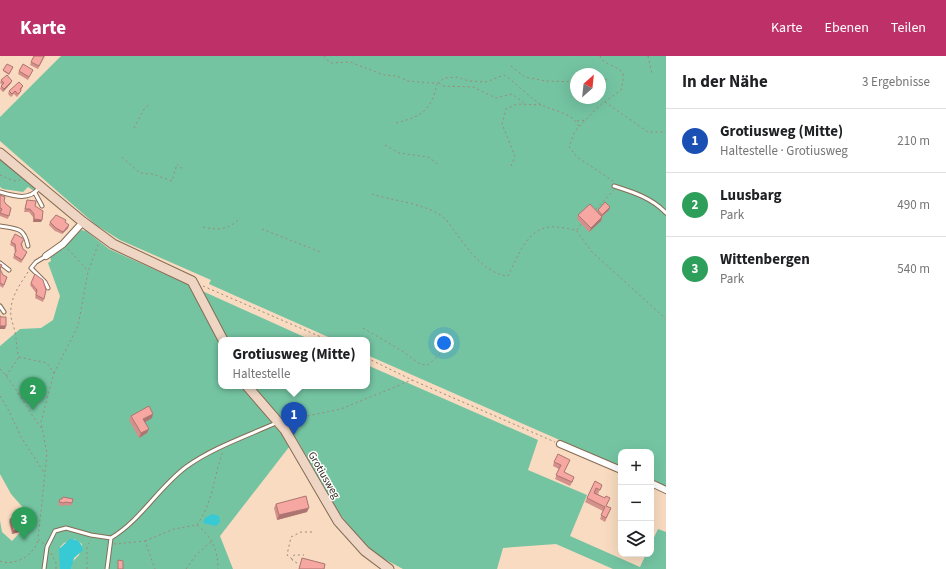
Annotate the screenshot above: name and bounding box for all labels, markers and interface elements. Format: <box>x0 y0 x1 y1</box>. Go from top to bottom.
text: Karte <box>20 15 66 42</box>
text: Karte <box>771 18 803 38</box>
text: Ebenen <box>825 18 869 38</box>
text: Teilen <box>891 18 926 38</box>
north arrow <box>570 68 606 104</box>
text: In der Nähe <box>682 70 768 94</box>
text: 3 Ergebnisse <box>862 73 930 91</box>
text: Grotiusweg (Mitte) <box>720 121 843 142</box>
text: 1 <box>692 132 698 150</box>
text: 210 m <box>897 132 930 150</box>
text: Haltestelle · Grotiusweg <box>720 142 848 160</box>
text: Luusbarg <box>720 185 781 206</box>
text: 2 <box>692 196 698 214</box>
text: 490 m <box>897 196 930 214</box>
text: Park <box>720 206 744 224</box>
text: Wittenbergen <box>720 249 810 270</box>
text: 3 <box>692 260 698 278</box>
text: 540 m <box>897 260 930 278</box>
text: Park <box>720 270 744 288</box>
your location <box>434 333 454 353</box>
popup <box>218 337 370 389</box>
text: Grotiusweg (Mitte) <box>232 344 356 365</box>
text: Haltestelle <box>232 365 290 383</box>
pin: 2 <box>20 377 46 410</box>
pin: 1 <box>281 402 307 435</box>
street label: Grotiusweg <box>304 449 344 502</box>
map controls <box>618 449 654 557</box>
button: + <box>618 449 654 485</box>
button: − <box>618 485 654 521</box>
pin: 3 <box>11 507 37 540</box>
button: layers <box>618 521 654 557</box>

